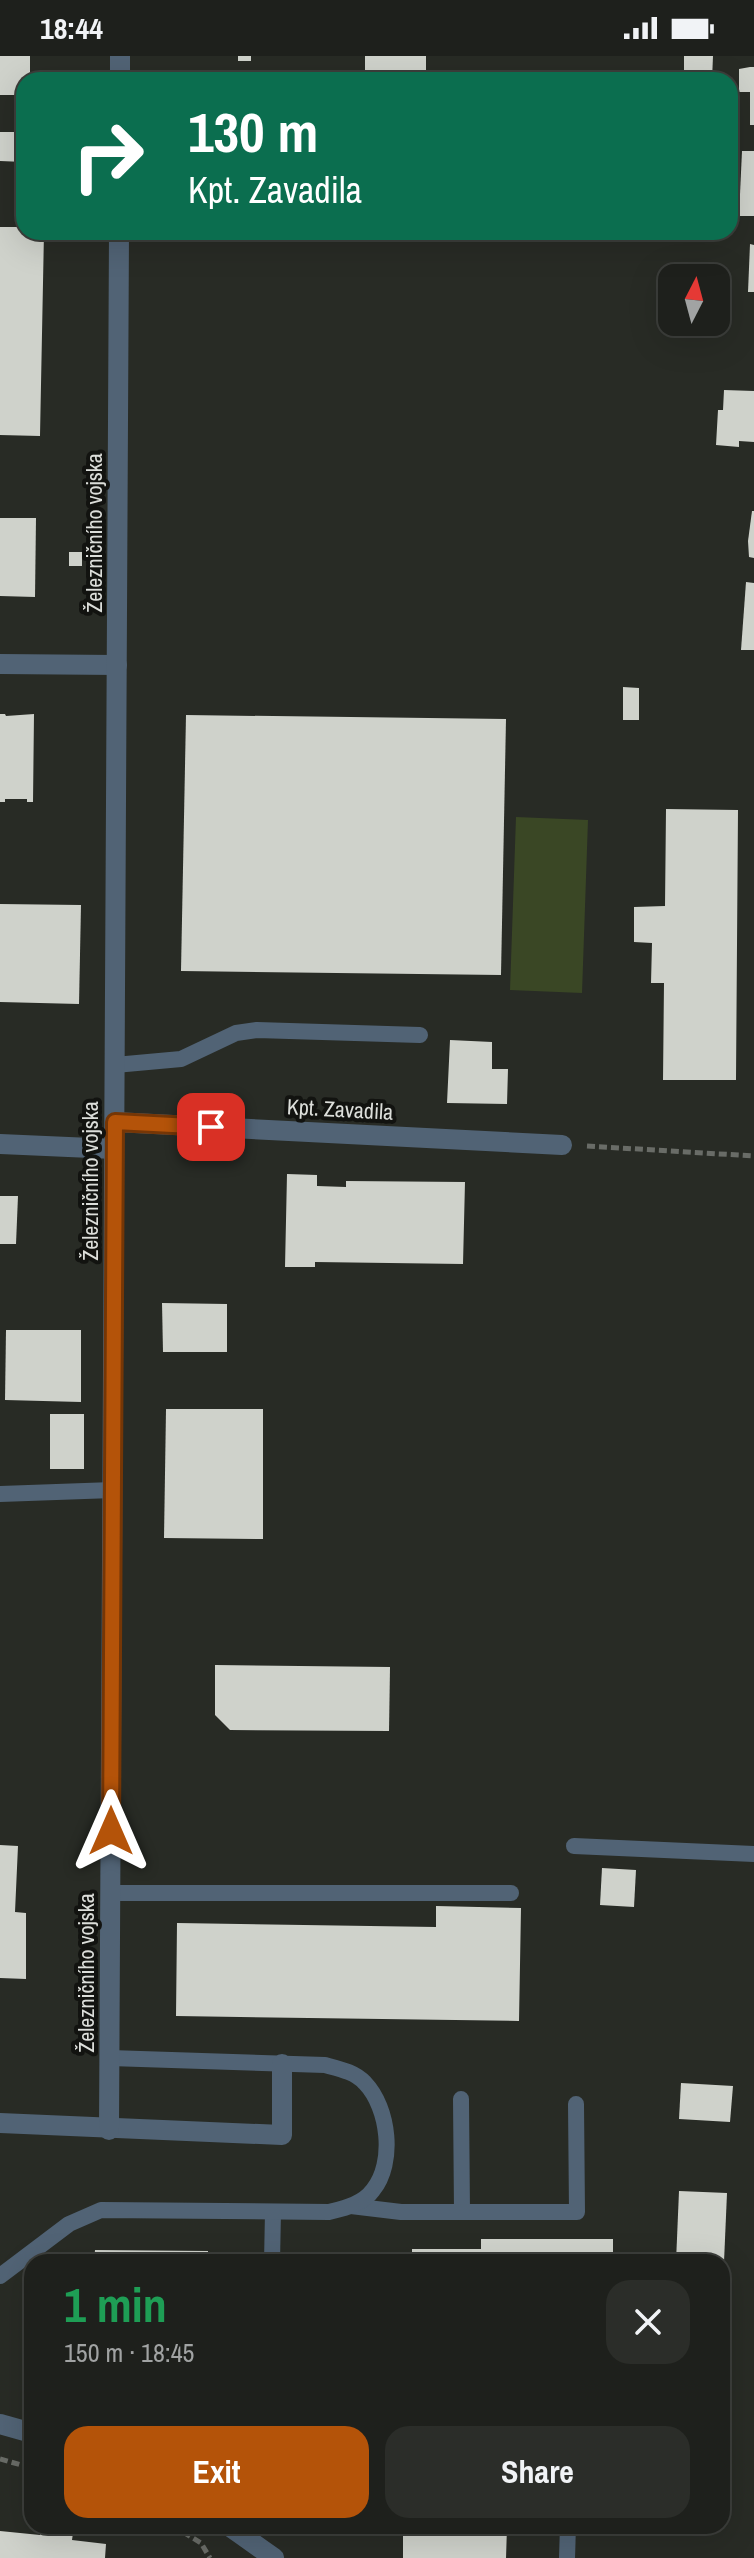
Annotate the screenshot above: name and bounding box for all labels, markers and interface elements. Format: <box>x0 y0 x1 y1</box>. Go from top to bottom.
text: 18:44 <box>40 8 103 48</box>
text: 130 m <box>188 94 318 169</box>
icon: right <box>56 104 160 208</box>
text: Kpt. Zavadila <box>188 166 362 214</box>
north arrow <box>658 264 730 336</box>
map controls <box>658 264 730 336</box>
street label: Železničního vojska <box>79 453 109 613</box>
street label: Kpt. Zavadila <box>286 1091 394 1127</box>
pin <box>177 1093 245 1161</box>
street label: Železničního vojska <box>75 1101 105 1261</box>
icon: arrive <box>189 1105 233 1149</box>
position arrow <box>69 1789 153 1873</box>
street label: Železničního vojska <box>71 1893 101 2053</box>
text: 1 min <box>64 2272 167 2337</box>
button: close <box>606 2280 690 2364</box>
text: 150 m · 18:45 <box>64 2335 194 2370</box>
button: Exit <box>64 2426 369 2518</box>
button: Share <box>385 2426 690 2518</box>

